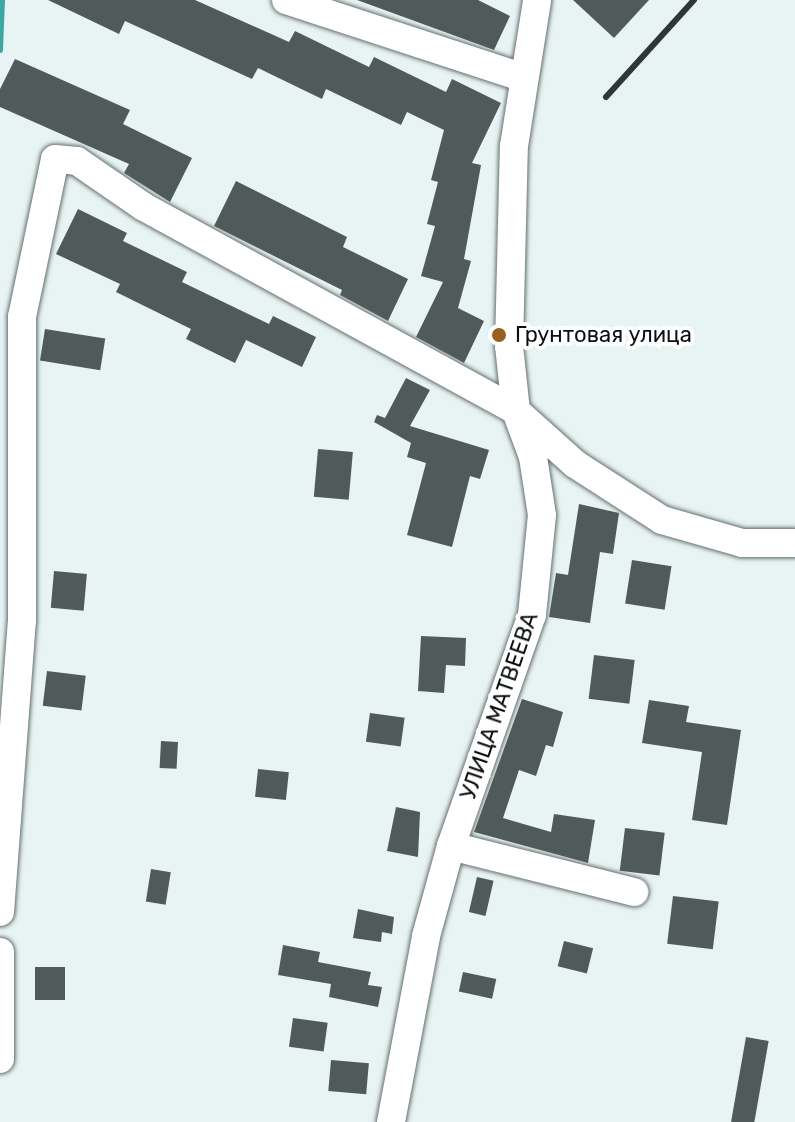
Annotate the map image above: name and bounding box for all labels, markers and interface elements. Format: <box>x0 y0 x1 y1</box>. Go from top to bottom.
place label: Грунтовая улица <box>515 322 692 348</box>
marker: Грунтовая улица <box>490 326 508 344</box>
street label: УЛИЦА МАТВЕЕВА <box>455 609 543 803</box>

